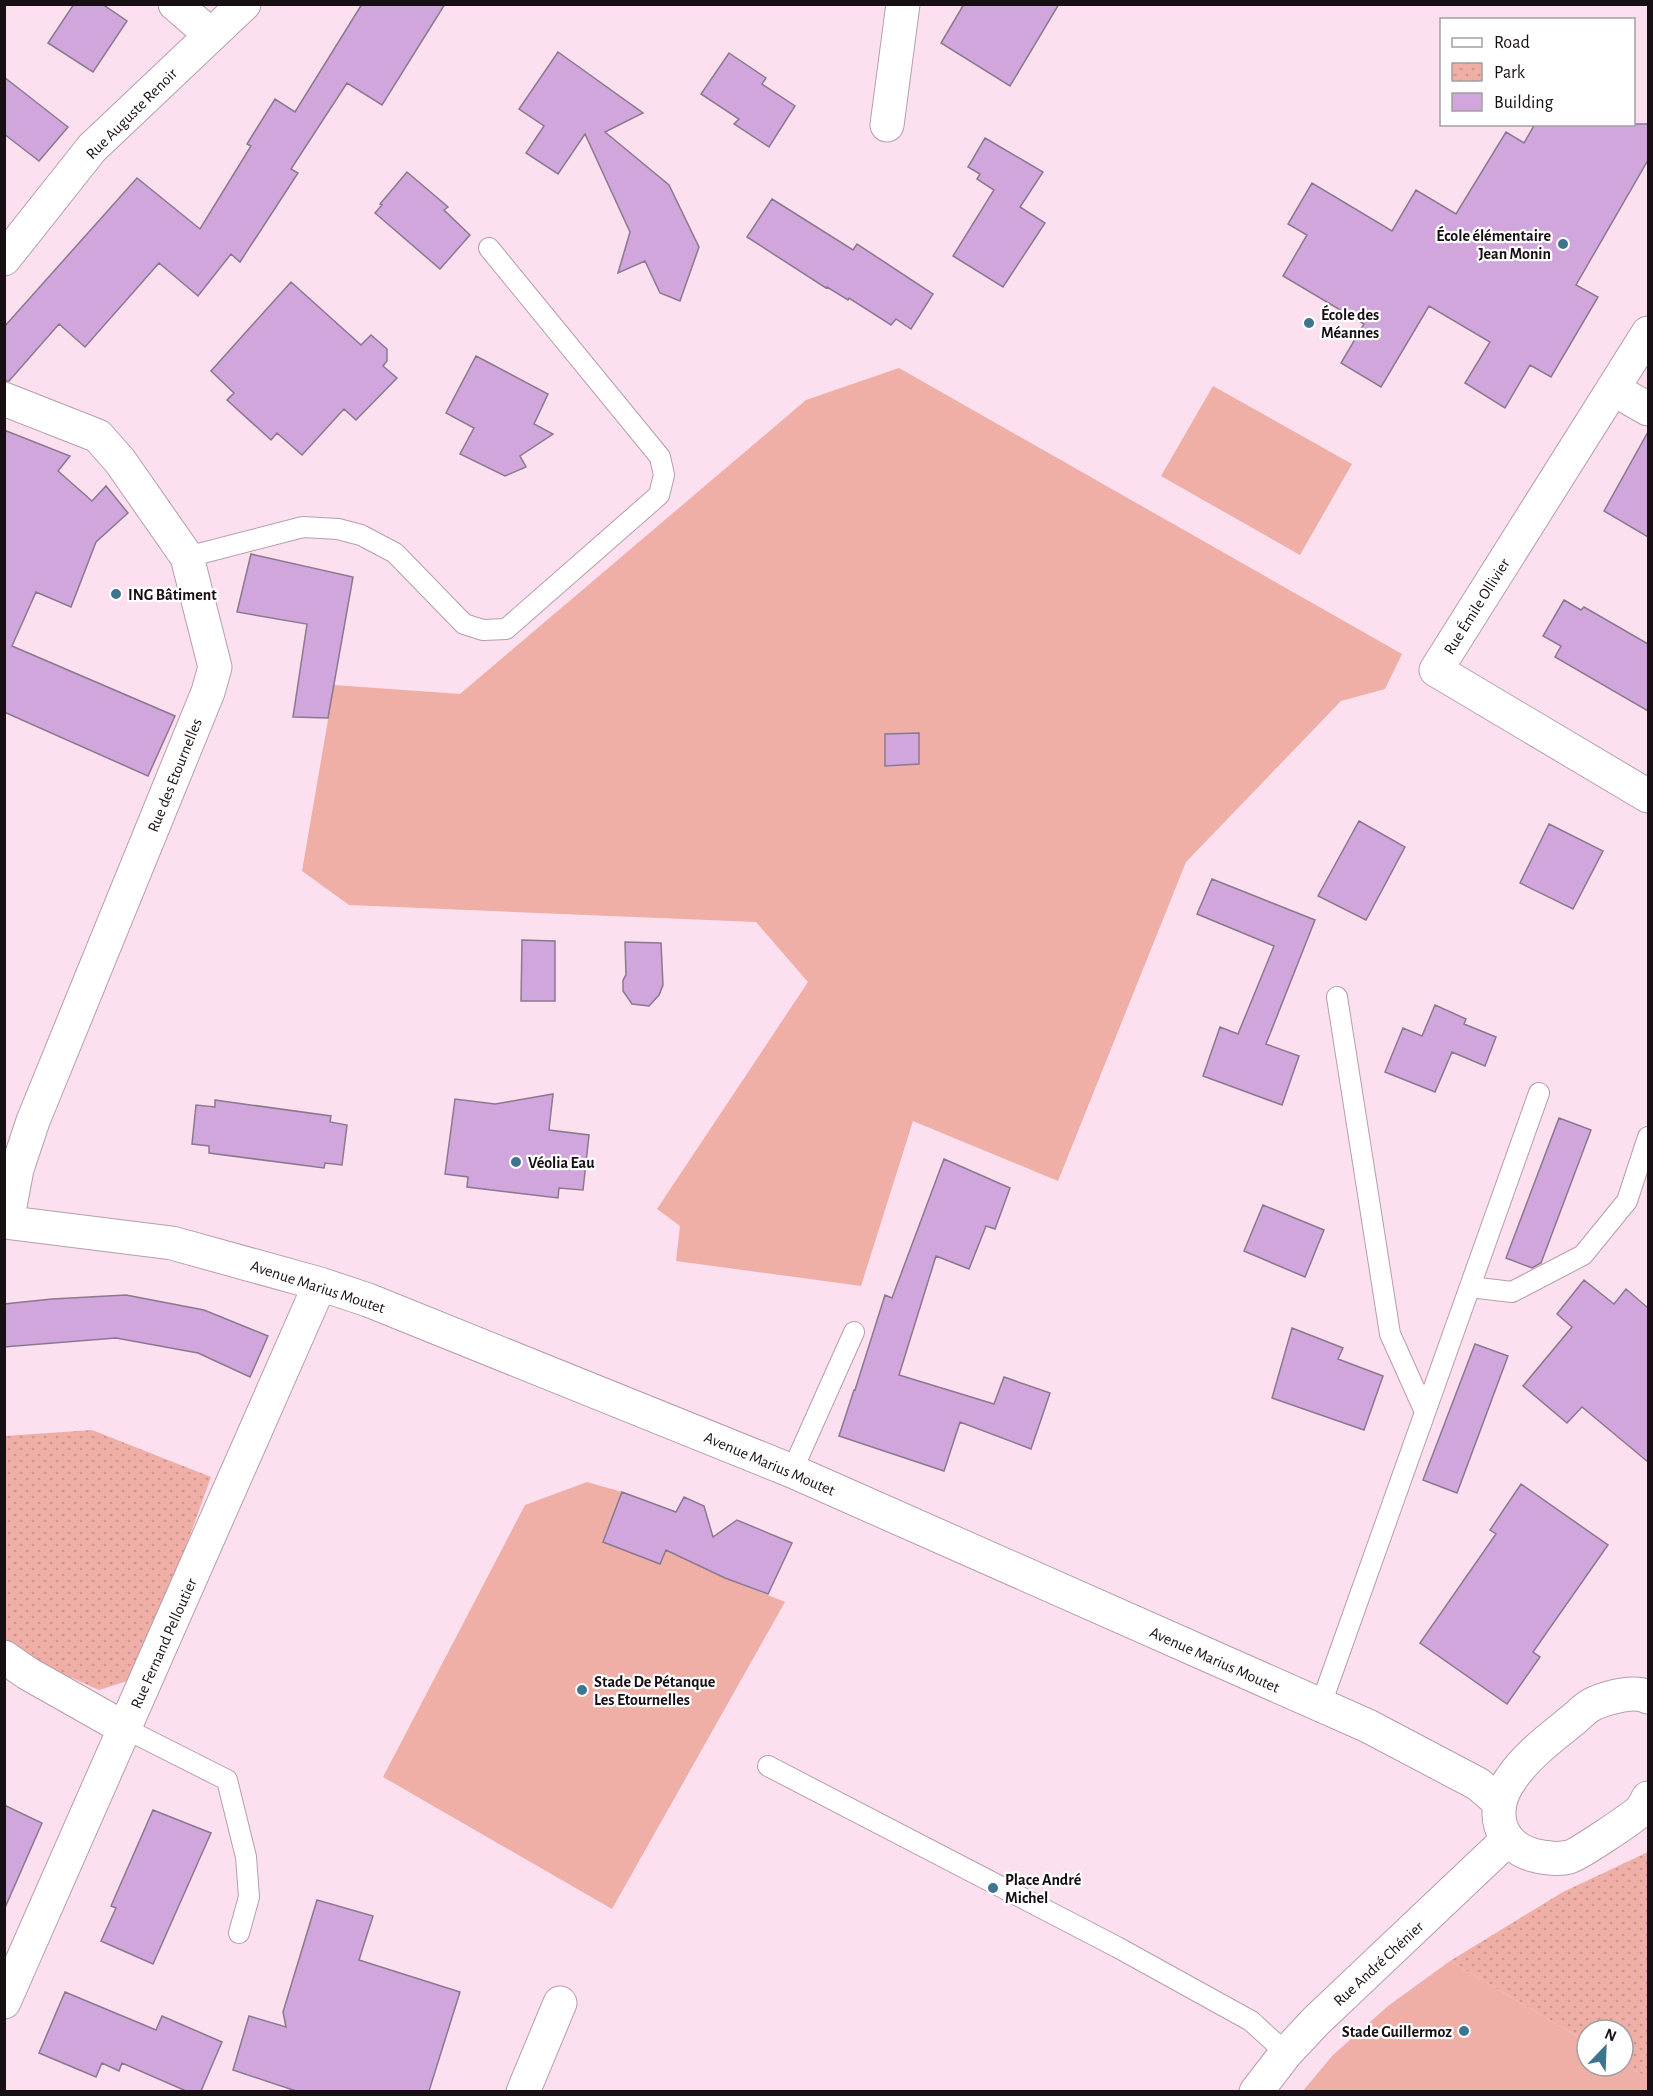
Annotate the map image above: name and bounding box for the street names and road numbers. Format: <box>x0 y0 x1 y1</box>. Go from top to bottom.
street label: Rue Auguste Renoir <box>83 65 181 162</box>
street label: Rue Émile Ollivier <box>1439 554 1513 657</box>
street label: Rue des Etournelles <box>145 716 205 835</box>
street label: Avenue Marius Moutet <box>248 1258 387 1316</box>
street label: Avenue Marius Moutet <box>702 1429 837 1499</box>
street label: Rue Fernand Pelloutier <box>128 1575 200 1711</box>
street label: Avenue Marius Moutet <box>1147 1624 1282 1696</box>
street label: Rue André Chénier <box>1331 1918 1427 2009</box>

